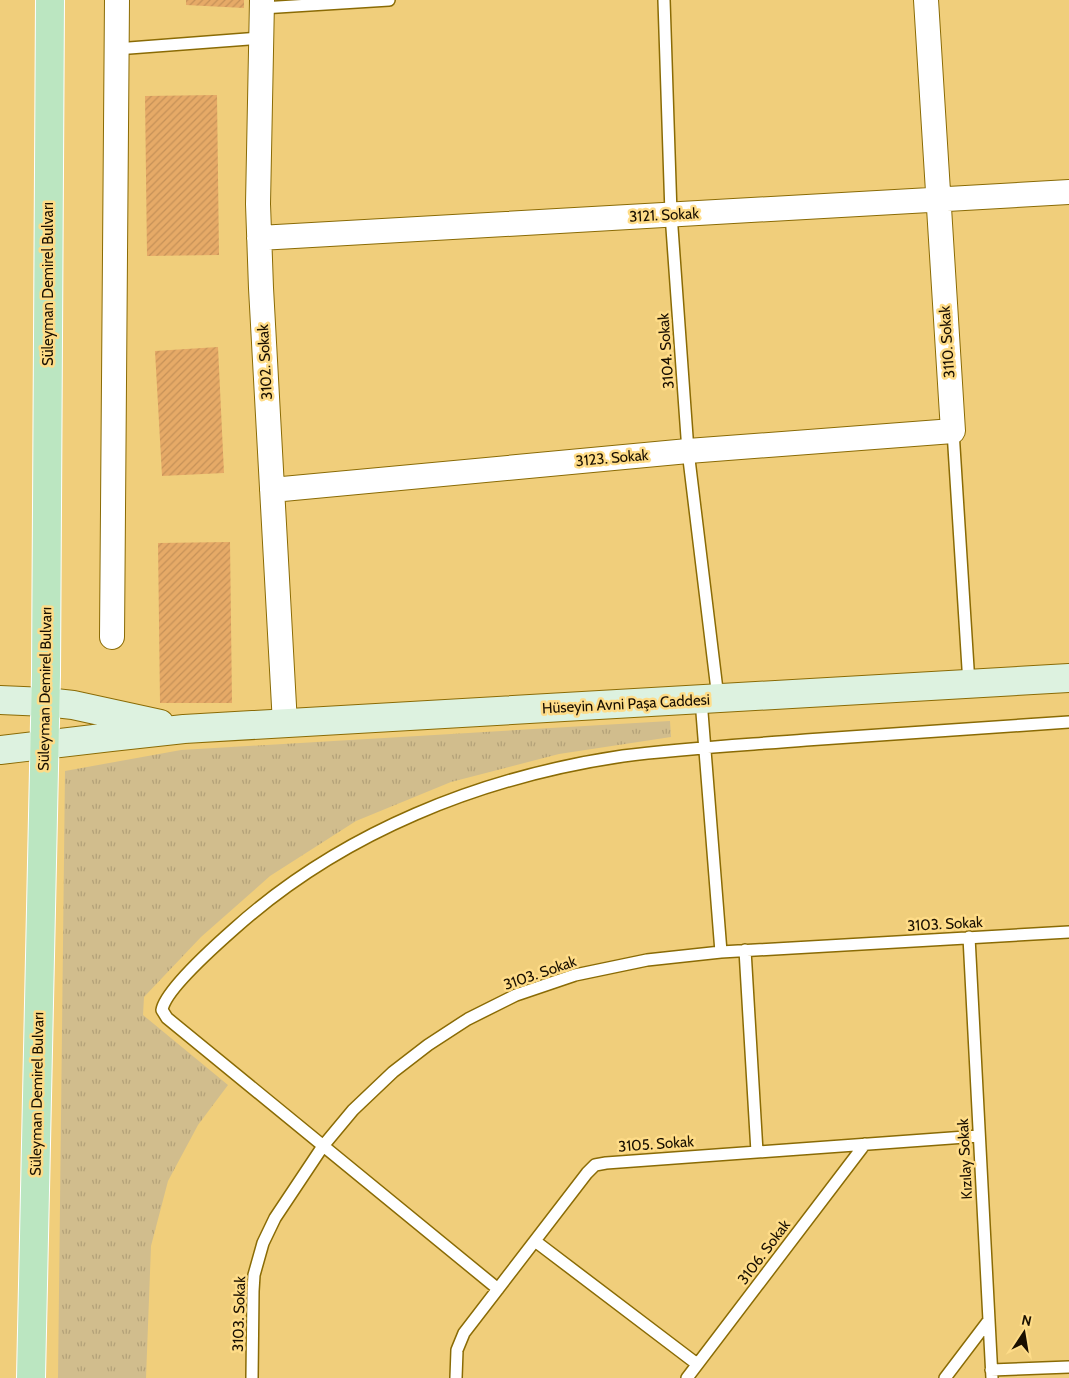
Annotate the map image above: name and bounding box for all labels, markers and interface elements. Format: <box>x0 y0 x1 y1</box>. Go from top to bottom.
street label: Süleyman Demirel Bulvarı <box>39 202 57 366</box>
street label: 3121. Sokak <box>629 204 700 226</box>
street label: 3110. Sokak <box>935 305 958 379</box>
street label: 3104. Sokak <box>654 312 678 390</box>
street label: 3102. Sokak <box>254 324 276 400</box>
street label: 3123. Sokak <box>575 446 649 470</box>
street label: Süleyman Demirel Bulvarı <box>35 607 55 771</box>
street label: Hüseyin Avni Paşa Caddesi <box>542 691 710 717</box>
street label: 3103. Sokak <box>907 913 984 935</box>
street label: 3103. Sokak <box>501 952 579 994</box>
street label: Süleyman Demirel Bulvarı <box>27 1012 47 1176</box>
street label: Kızılay Sokak <box>954 1118 976 1200</box>
street label: 3105. Sokak <box>618 1132 695 1156</box>
street label: 3106. Sokak <box>734 1216 794 1288</box>
street label: 3103. Sokak <box>229 1276 249 1352</box>
north arrow <box>999 1308 1049 1358</box>
text: N <box>1020 1310 1033 1330</box>

